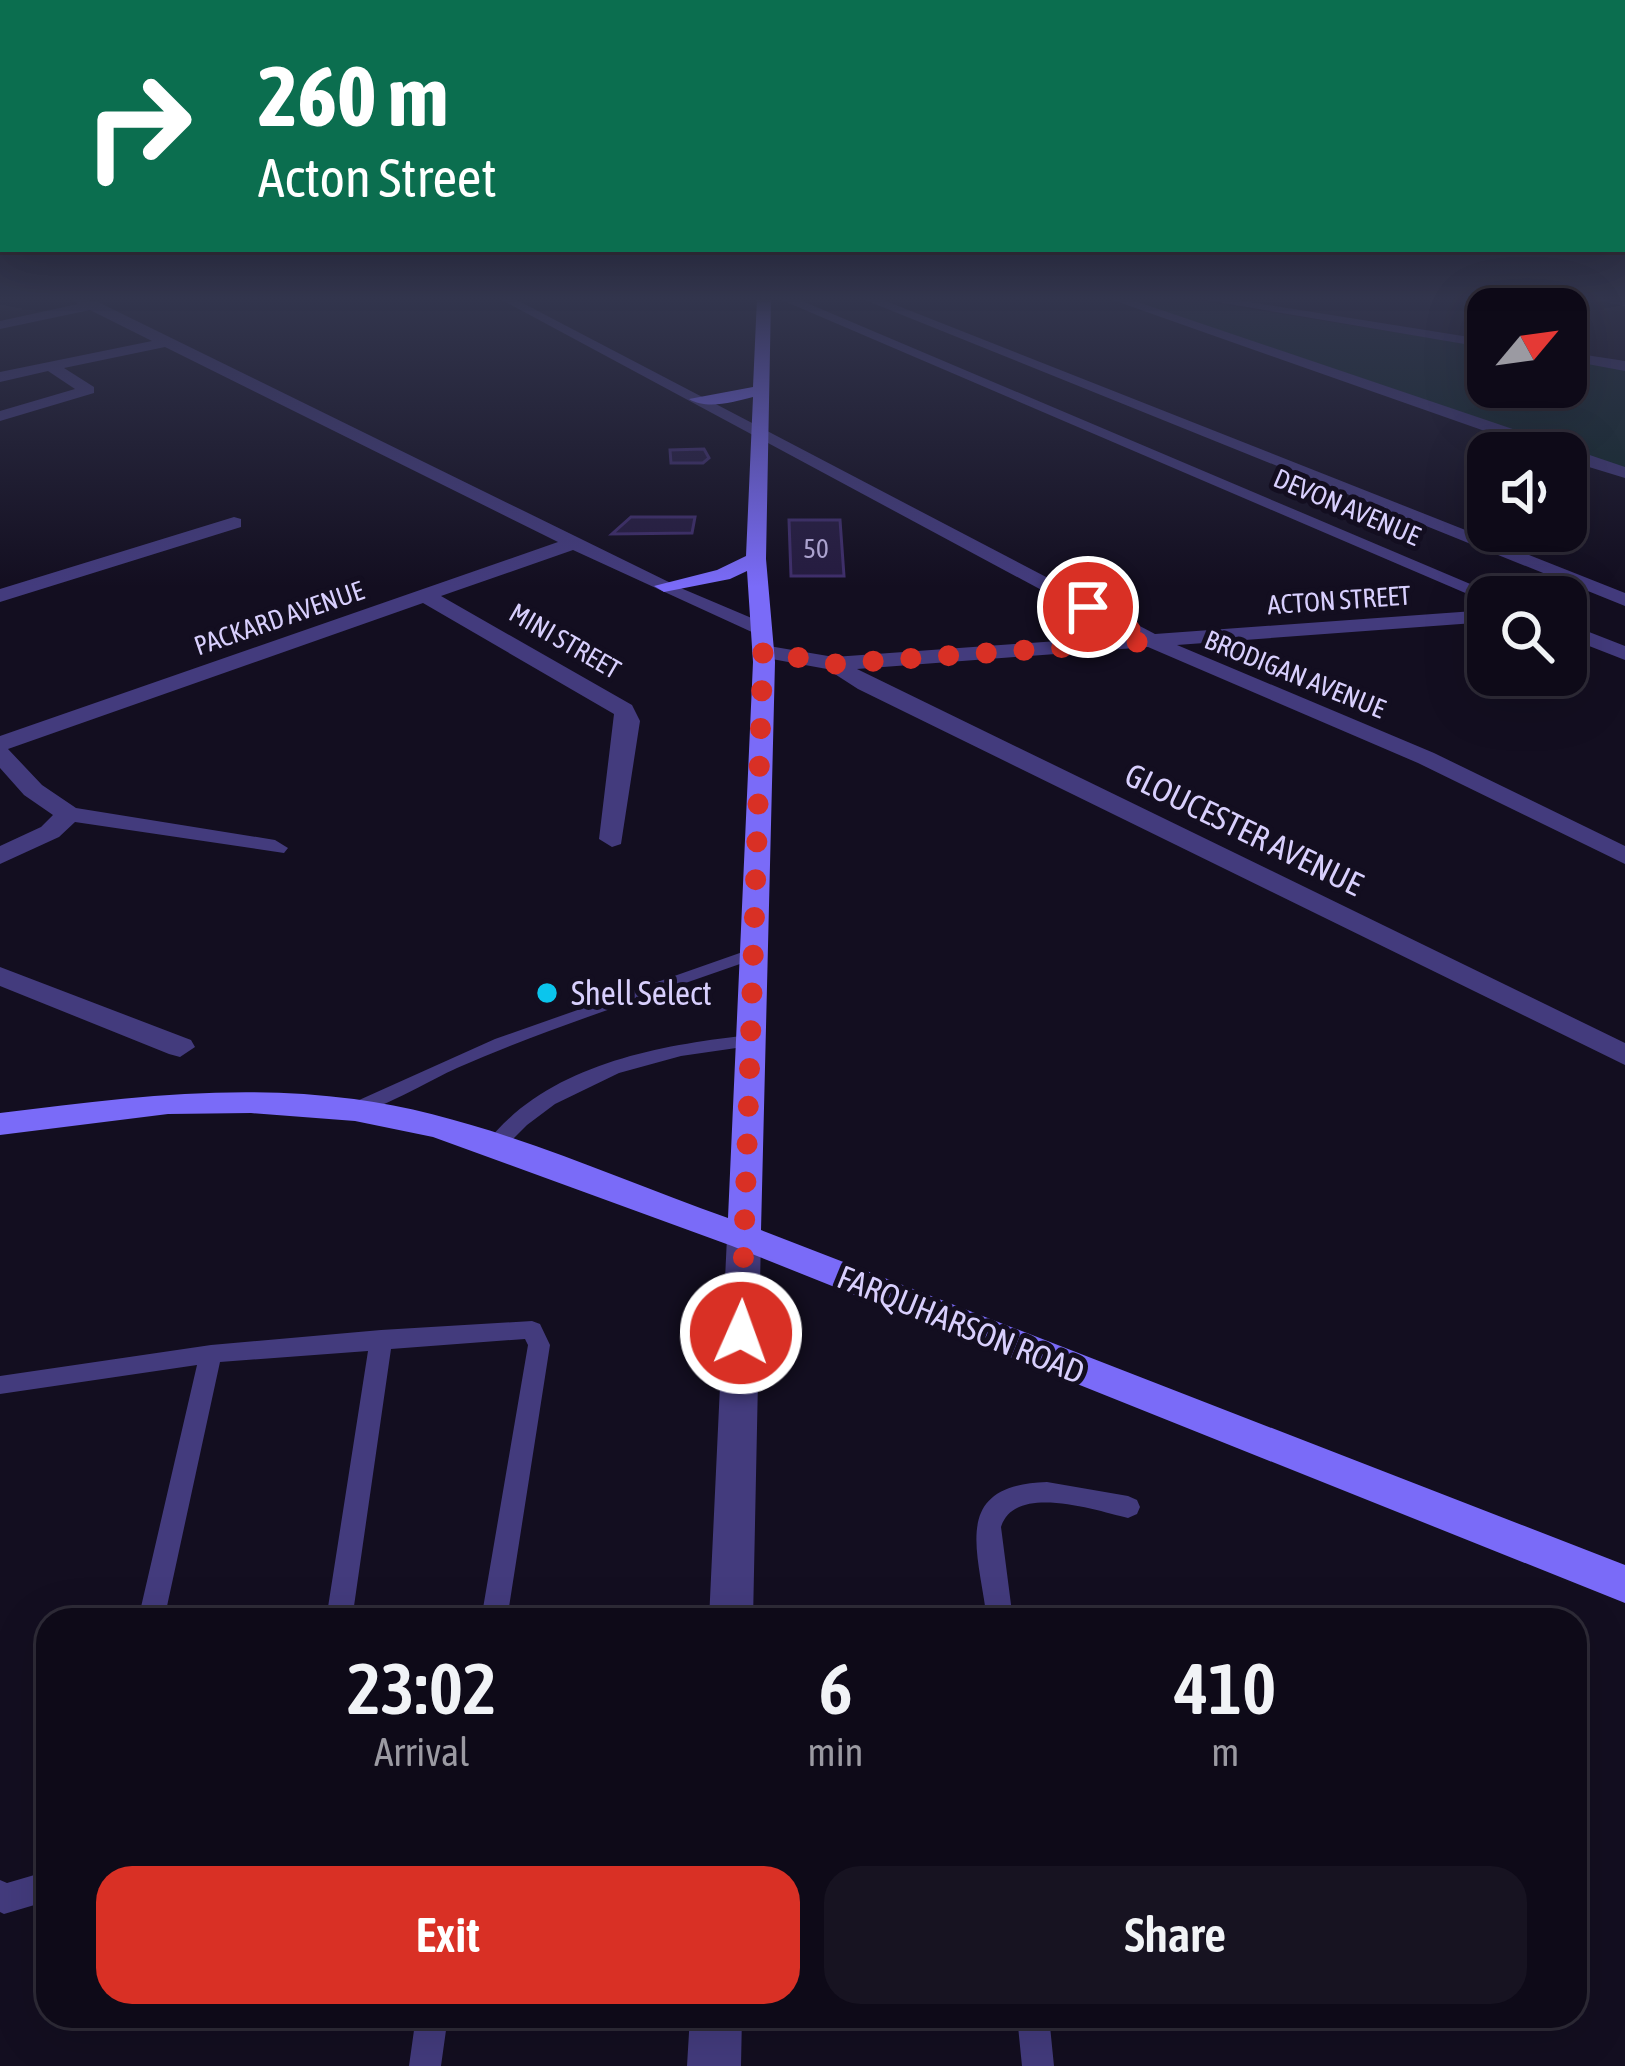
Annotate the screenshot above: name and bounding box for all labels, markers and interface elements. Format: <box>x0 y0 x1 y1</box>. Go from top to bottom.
icon: right <box>60 48 216 204</box>
text: 260 m <box>258 48 448 144</box>
text: Acton Street <box>258 147 497 208</box>
north arrow <box>1467 288 1587 408</box>
map controls <box>1467 288 1587 696</box>
button: sound <box>1467 432 1587 552</box>
street label: DEVON AVENUE <box>1269 462 1425 552</box>
house number: 50 <box>803 533 829 564</box>
pin <box>1037 556 1139 658</box>
street label: PACKARD AVENUE <box>190 574 368 661</box>
icon: arrive <box>1055 574 1121 640</box>
button: search <box>1467 576 1587 696</box>
street label: ACTON STREET <box>1266 580 1412 620</box>
street label: MINI STREET <box>504 597 626 685</box>
street label: BRODIGAN AVENUE <box>1200 624 1390 724</box>
street label: GLOUCESTER AVENUE <box>1119 755 1369 903</box>
place label: Shell Select <box>571 974 712 1012</box>
marker: Shell Select <box>534 980 560 1006</box>
street label: FARQUHARSON ROAD <box>832 1257 1090 1391</box>
position arrow <box>678 1270 804 1396</box>
text: 23:02 <box>347 1647 497 1729</box>
text: 6 <box>819 1647 852 1729</box>
text: 410 <box>1175 1647 1276 1729</box>
text: Arrival <box>374 1730 469 1774</box>
text: min <box>808 1730 864 1774</box>
text: m <box>1211 1730 1239 1774</box>
button: Exit <box>96 1866 800 2004</box>
button: Share <box>824 1866 1527 2004</box>

